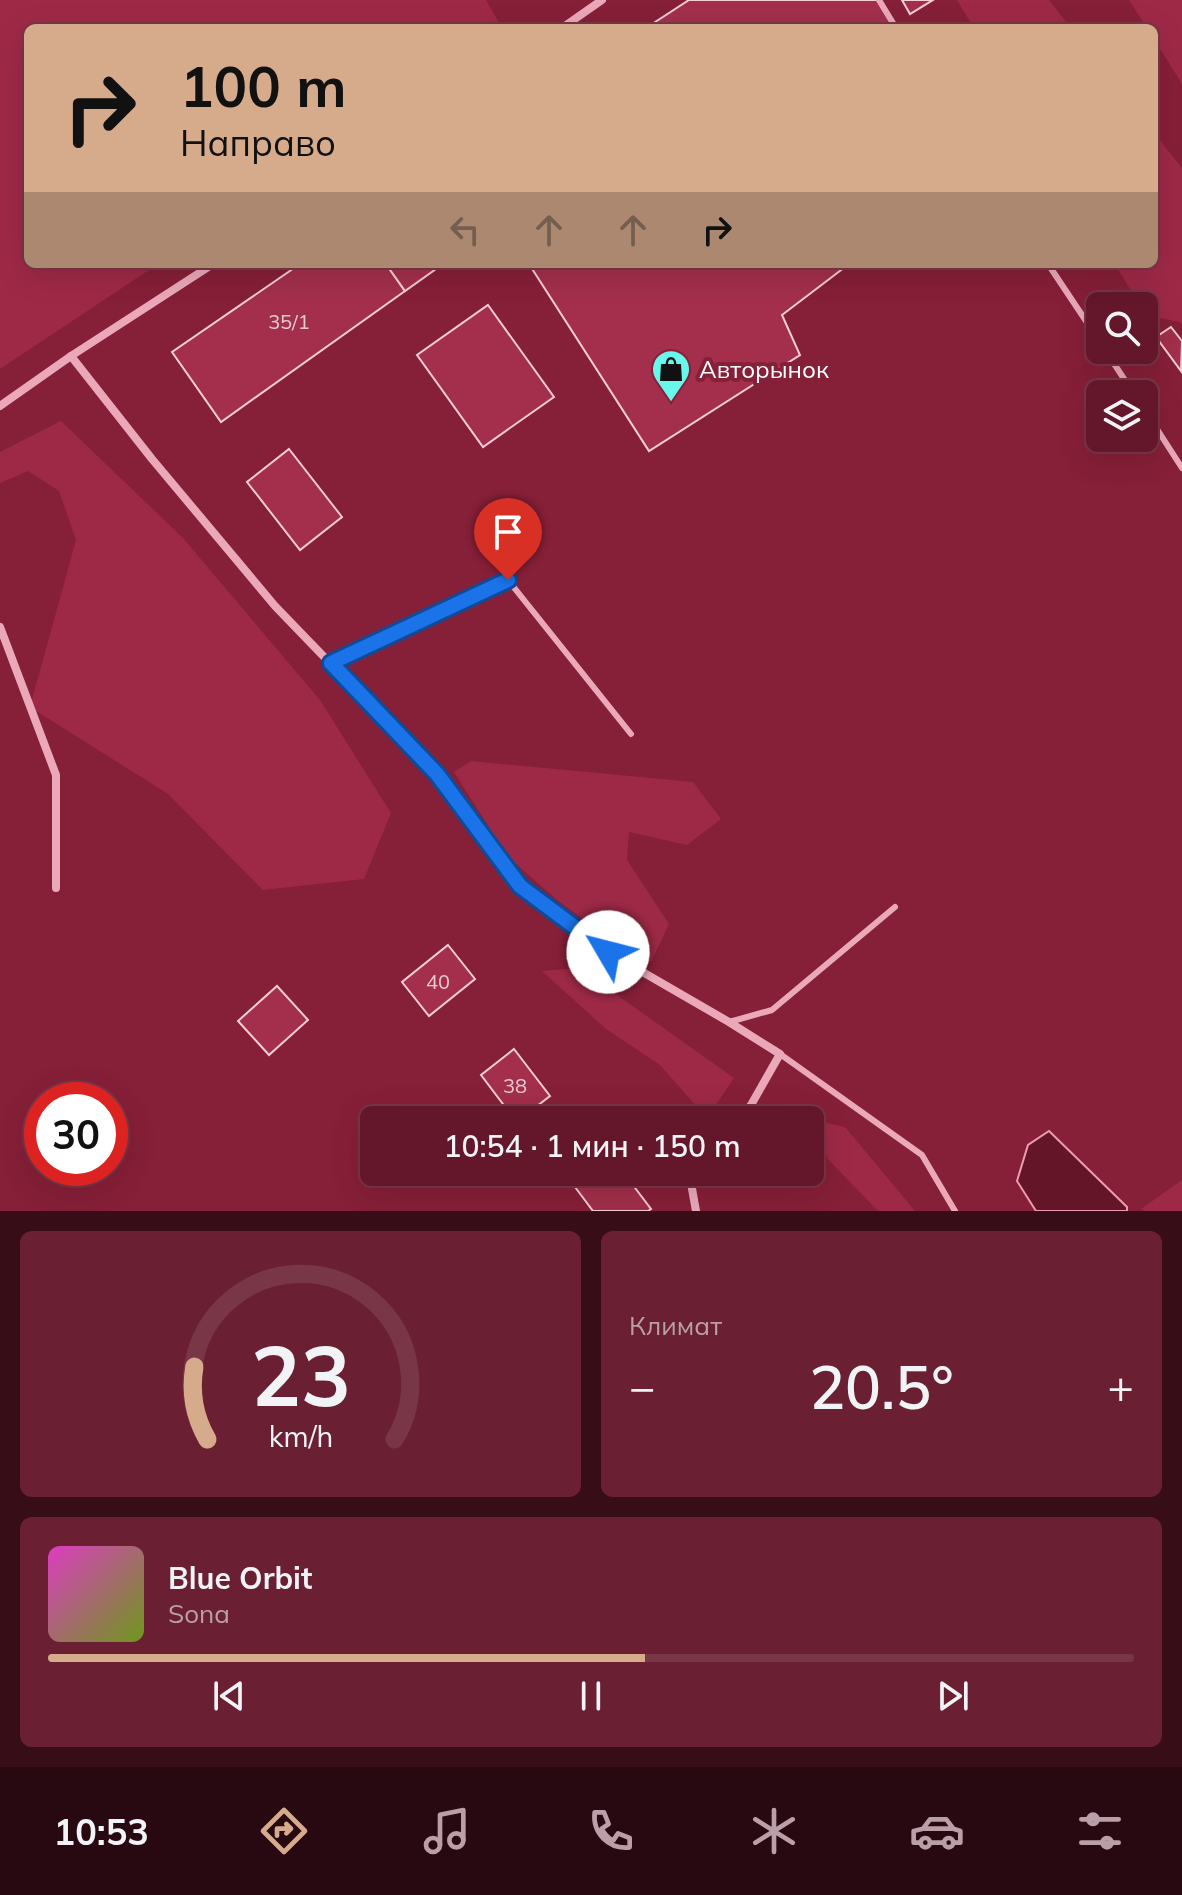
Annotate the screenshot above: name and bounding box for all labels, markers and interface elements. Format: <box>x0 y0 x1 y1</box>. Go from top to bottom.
text: 100 m <box>180 51 347 121</box>
icon: right <box>48 56 152 160</box>
text: Направо <box>180 120 336 165</box>
icon: left <box>443 208 487 252</box>
icon: ahead <box>527 208 571 252</box>
icon: ahead <box>611 208 655 252</box>
icon: right <box>695 208 739 252</box>
map controls <box>1086 292 1158 452</box>
button: search <box>1086 292 1158 364</box>
house number: 35/1 <box>268 309 310 334</box>
shop icon: Авторынок <box>650 348 692 403</box>
place label: Авторынок <box>699 354 829 384</box>
button: layers <box>1086 380 1158 452</box>
pin <box>474 498 542 580</box>
icon: arrive <box>486 510 530 554</box>
position arrow <box>566 910 650 994</box>
house number: 40 <box>426 969 450 994</box>
house number: 38 <box>503 1073 527 1098</box>
speed limit sign: 30 <box>24 1082 128 1186</box>
text: 10:54 · 1 мин · 150 m <box>443 1127 741 1165</box>
text: Климат <box>629 1309 722 1342</box>
text: 23 <box>251 1322 350 1427</box>
text: 20.5° <box>809 1349 954 1424</box>
text: − <box>629 1359 655 1414</box>
text: + <box>1108 1359 1134 1414</box>
text: km/h <box>268 1418 333 1454</box>
text: Blue Orbit <box>168 1559 312 1597</box>
text: Sona <box>168 1597 230 1630</box>
icon: previous <box>207 1674 251 1718</box>
icon: pause <box>569 1674 613 1718</box>
icon: next <box>931 1674 975 1718</box>
icon: directions <box>256 1803 312 1859</box>
icon: music <box>419 1803 475 1859</box>
icon: phone <box>583 1803 639 1859</box>
icon: climate <box>746 1803 802 1859</box>
icon: car <box>909 1803 965 1859</box>
icon: filters <box>1072 1803 1128 1859</box>
text: 10:53 <box>54 1809 149 1854</box>

